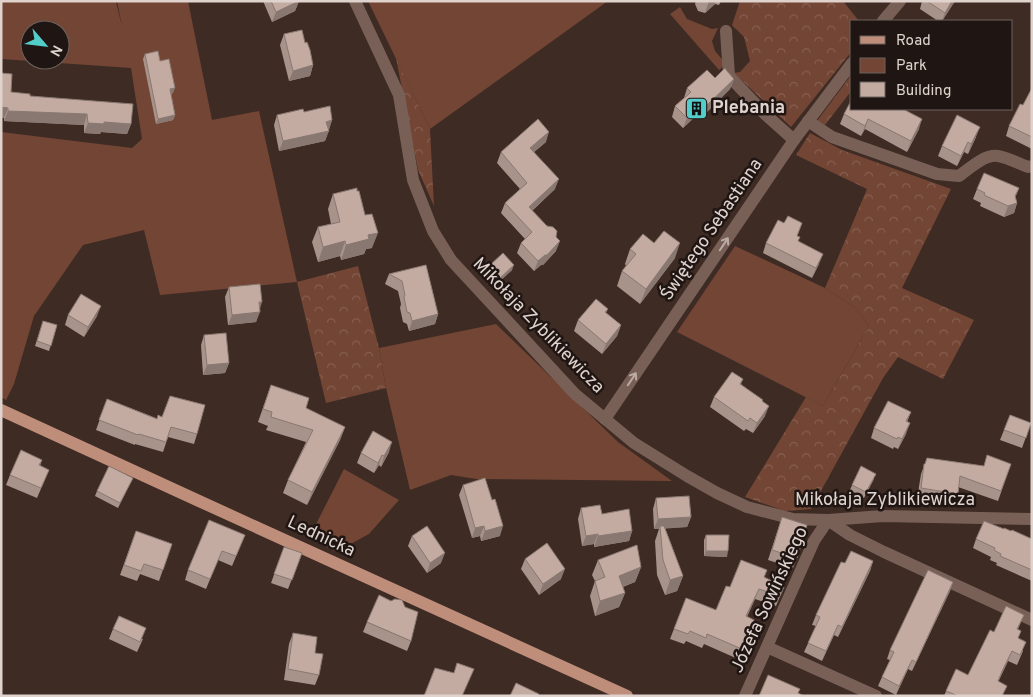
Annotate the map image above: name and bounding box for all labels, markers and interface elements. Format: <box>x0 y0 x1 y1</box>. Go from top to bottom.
north arrow <box>20 20 70 70</box>
legend <box>850 20 1013 110</box>
text: Road <box>896 32 931 51</box>
text: N <box>45 42 65 59</box>
text: Park <box>896 57 927 76</box>
text: Building <box>896 82 951 101</box>
building icon: Plebania <box>684 96 708 120</box>
place label: Plebania <box>712 97 785 120</box>
street label: Świętego Sebastiana <box>654 153 768 306</box>
one-way arrow <box>719 238 729 252</box>
street label: Mikołaja Zyblikiewicza <box>467 253 609 399</box>
one-way arrow <box>627 372 637 386</box>
street label: Mikołaja Zyblikiewicza <box>795 489 975 512</box>
street label: Lednicka <box>283 511 359 563</box>
street label: Józefa Sowińskiego <box>726 523 814 677</box>

